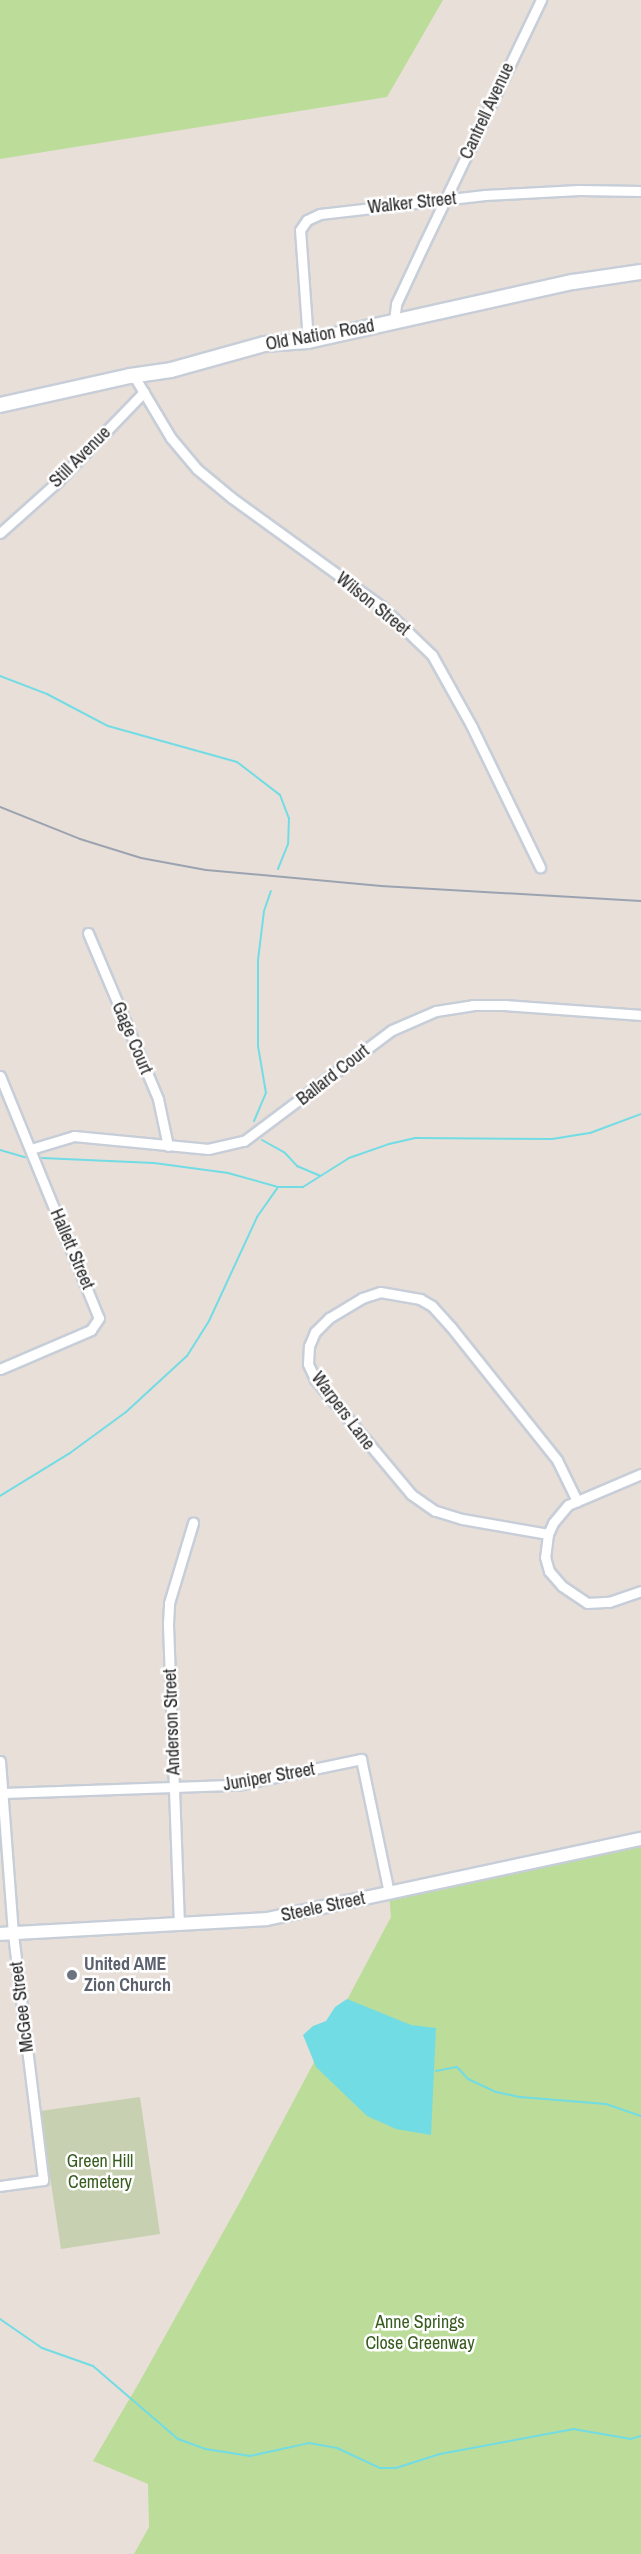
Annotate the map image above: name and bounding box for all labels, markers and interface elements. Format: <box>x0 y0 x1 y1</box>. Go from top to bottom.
street label: Cantrell Avenue <box>455 59 519 163</box>
street label: Walker Street <box>367 188 457 218</box>
street label: Old Nation Road <box>264 315 376 355</box>
street label: Still Avenue <box>45 422 115 492</box>
street label: Wilson Street <box>332 568 414 640</box>
street label: Gage Court <box>107 999 157 1077</box>
street label: Ballard Court <box>292 1040 374 1110</box>
street label: Hallett Street <box>45 1206 99 1292</box>
street label: Warpers Lane <box>307 1368 379 1454</box>
street label: Anderson Street <box>159 1668 185 1776</box>
street label: Juniper Street <box>221 1758 317 1796</box>
street label: Steele Street <box>279 1888 367 1926</box>
place label: United AME Zion Church <box>84 1954 171 1996</box>
street label: McGee Street <box>6 1960 38 2054</box>
marker: United AME Zion Church <box>65 1968 79 1982</box>
park label: Green Hill Cemetery <box>67 2151 133 2194</box>
park label: Anne Springs Close Greenway <box>365 2312 475 2354</box>

